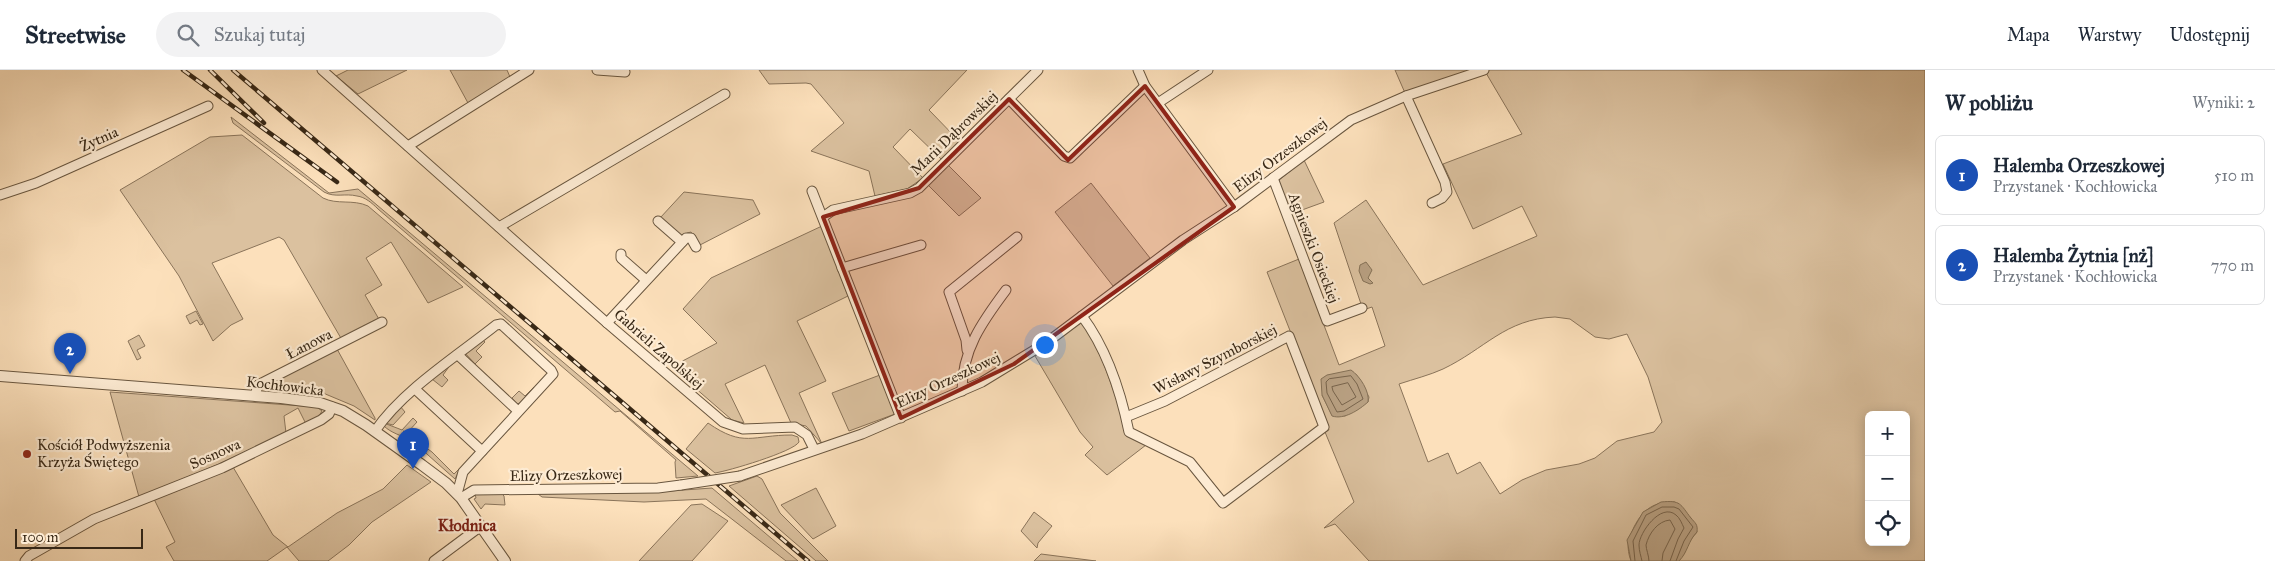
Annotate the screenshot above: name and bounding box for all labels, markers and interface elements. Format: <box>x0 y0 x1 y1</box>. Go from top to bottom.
search box <box>156 12 506 57</box>
text: Streetwise <box>25 20 126 50</box>
icon: search <box>174 21 202 49</box>
text: Szukaj tutaj <box>214 23 305 46</box>
text: Mapa <box>2007 24 2050 46</box>
text: Warstwy <box>2078 24 2141 46</box>
text: Udostępnij <box>2169 24 2250 46</box>
street label: Marii Dąbrowskiej <box>907 87 1001 179</box>
text: W pobliżu <box>1945 90 2033 116</box>
text: Wyniki: 2 <box>2192 93 2255 112</box>
street label: Elizy Orzeszkowej <box>1230 114 1330 196</box>
street label: Żytnia <box>77 122 122 155</box>
text: Halemba Orzeszkowej <box>1993 154 2165 177</box>
text: 1 <box>1959 166 1965 185</box>
text: 510 m <box>2214 166 2254 185</box>
text: Przystanek · Kochłowicka <box>1993 177 2157 196</box>
street label: Agnieszki Osieckiej <box>1284 189 1343 306</box>
text: Halemba Żytnia [nż] <box>1993 244 2154 267</box>
text: 2 <box>1958 256 1966 275</box>
text: 770 m <box>2211 256 2254 275</box>
text: Przystanek · Kochłowicka <box>1993 267 2157 286</box>
street label: Gabrieli Zapolskiej <box>610 305 708 393</box>
street label: Wisławy Szymborskiej <box>1150 320 1280 398</box>
street label: Łanowa <box>283 324 336 363</box>
your location <box>1032 332 1058 358</box>
pin: 2 <box>54 333 86 374</box>
street label: Elizy Orzeszkowej <box>893 348 1003 412</box>
street label: Kochłowicka <box>245 372 325 400</box>
map controls <box>1865 411 1910 546</box>
button: + <box>1865 411 1910 456</box>
pin: 1 <box>397 428 429 469</box>
street label: Sosnowa <box>187 435 244 473</box>
place label: Kościół Podwyższenia Krzyża Świętego <box>37 436 171 471</box>
marker: Kościół Podwyższenia Krzyża Świętego <box>21 448 33 460</box>
button: − <box>1865 456 1910 501</box>
street label: Elizy Orzeszkowej <box>509 465 623 485</box>
button: locate <box>1865 501 1910 546</box>
district label: Kłodnica <box>438 516 497 535</box>
scale bar <box>15 526 142 549</box>
text: 100 m <box>22 529 59 546</box>

